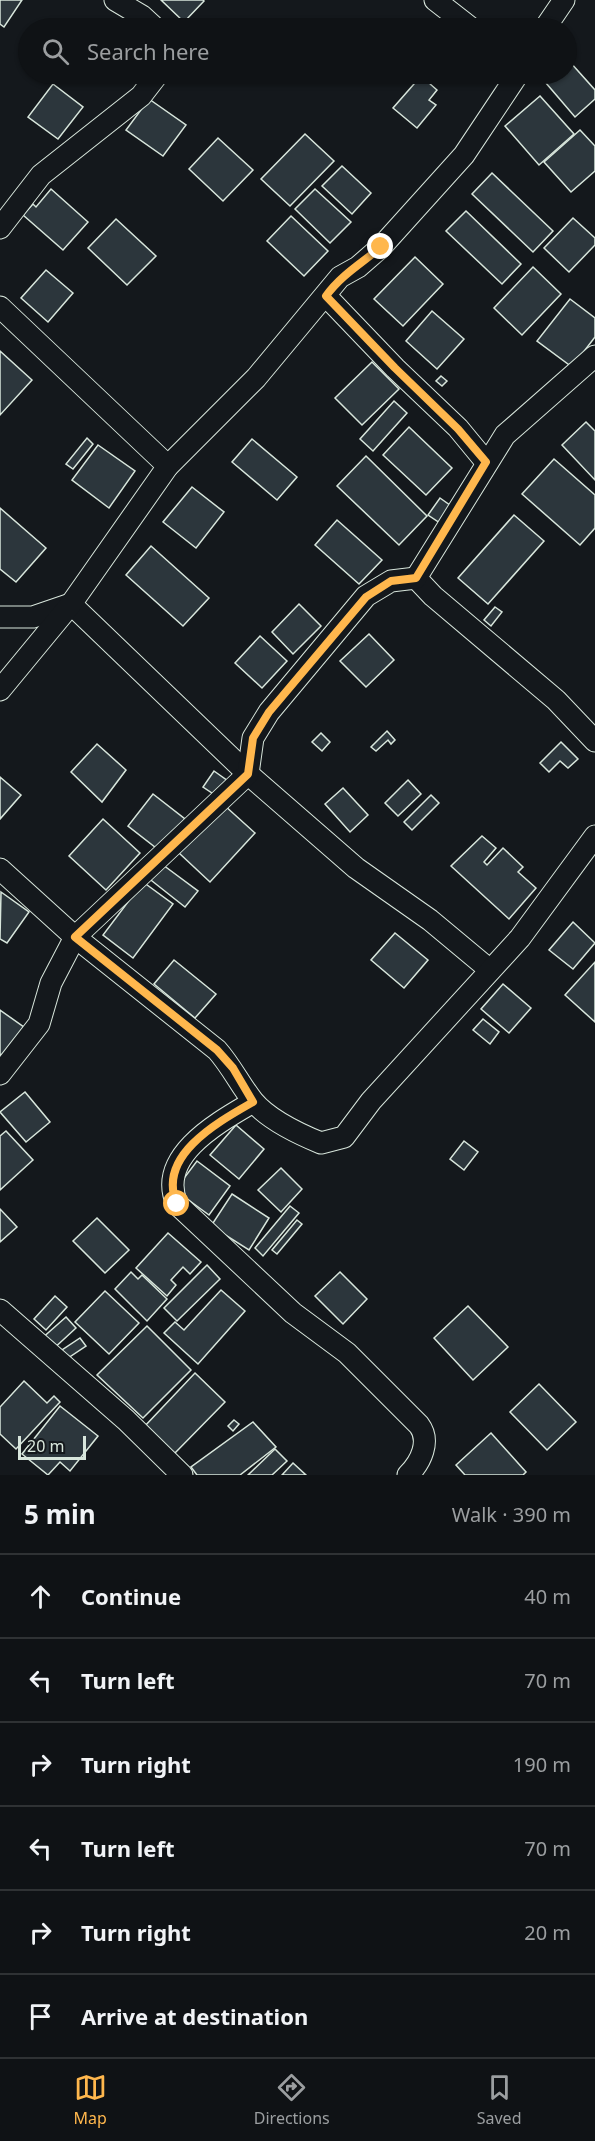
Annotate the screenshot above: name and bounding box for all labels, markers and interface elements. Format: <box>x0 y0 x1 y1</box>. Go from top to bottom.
search box <box>18 18 577 84</box>
icon: search <box>39 35 72 68</box>
text: Search here <box>87 36 209 66</box>
route end <box>367 233 393 259</box>
route start <box>163 1190 189 1216</box>
scale bar <box>18 1433 86 1460</box>
text: 20 m <box>27 1435 64 1457</box>
text: 5 min <box>24 1496 96 1532</box>
text: Walk · 390 m <box>452 1501 571 1528</box>
icon: ahead <box>24 1580 57 1613</box>
text: Continue <box>81 1581 181 1611</box>
text: 40 m <box>524 1583 571 1610</box>
icon: left <box>24 1664 57 1697</box>
text: Turn left <box>81 1665 175 1695</box>
text: 70 m <box>524 1667 571 1694</box>
icon: right <box>24 1748 57 1781</box>
text: Turn right <box>81 1749 191 1779</box>
text: 190 m <box>513 1751 571 1778</box>
icon: left <box>24 1832 57 1865</box>
text: Turn left <box>81 1833 175 1863</box>
text: 70 m <box>524 1835 571 1862</box>
icon: right <box>24 1916 57 1949</box>
text: Turn right <box>81 1917 191 1947</box>
text: 20 m <box>524 1919 571 1946</box>
icon: arrive <box>24 2000 57 2033</box>
text: Arrive at destination <box>81 2001 308 2031</box>
tab: Map <box>73 2071 107 2129</box>
tab: Directions <box>254 2071 330 2129</box>
tab: Saved <box>477 2071 521 2129</box>

